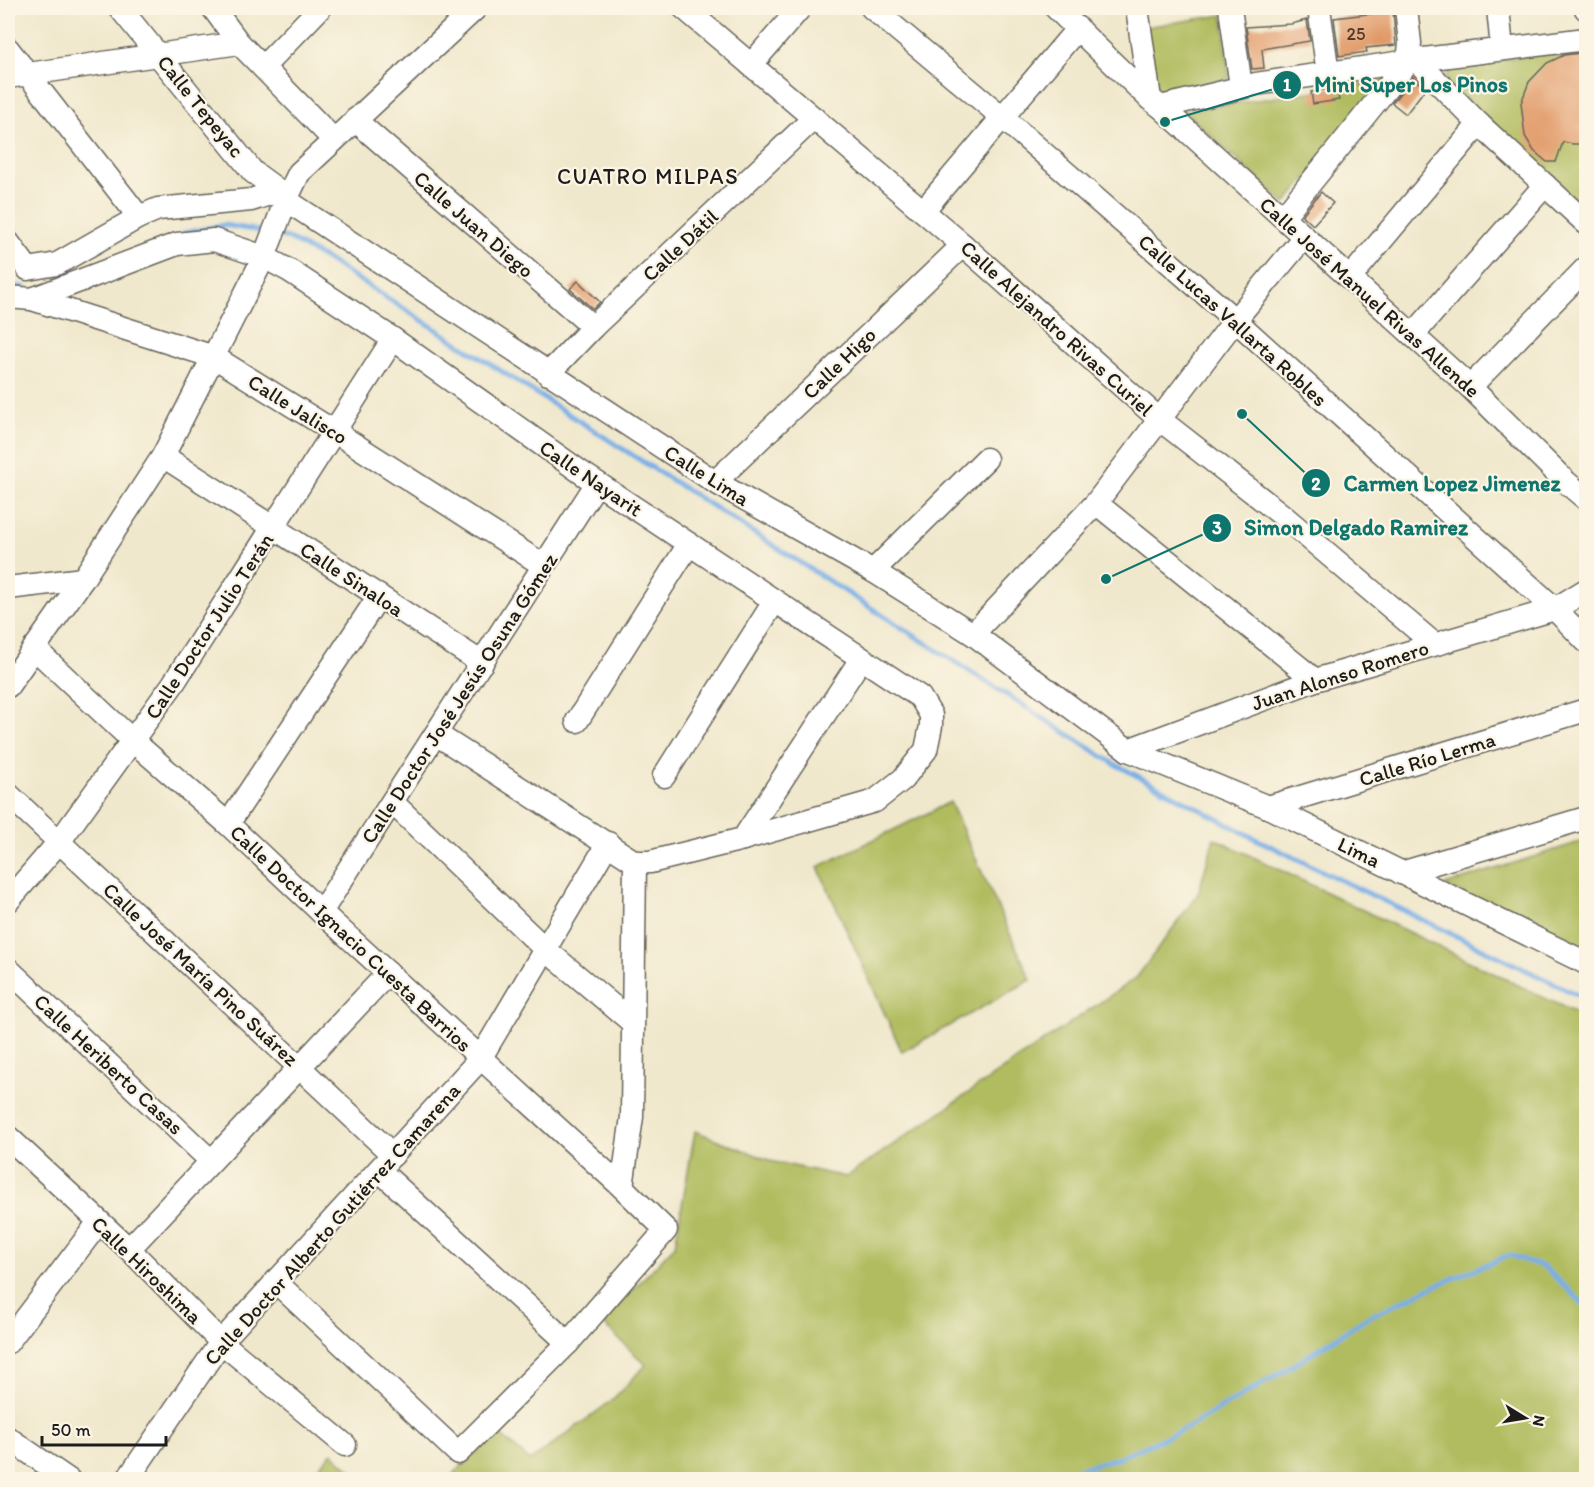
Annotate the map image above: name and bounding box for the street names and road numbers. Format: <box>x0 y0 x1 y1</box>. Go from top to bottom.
street label: Calle Tepeyac <box>152 50 250 162</box>
street label: Calle Juan Diego <box>409 165 539 283</box>
street label: Calle José Manuel Rivas Allende <box>1255 191 1485 403</box>
street label: Calle Dátil <box>637 204 723 286</box>
street label: Calle Lucas Vallarta Robles <box>1134 229 1332 411</box>
street label: Calle Alejandro Rivas Curiel <box>956 235 1158 421</box>
street label: Calle Higo <box>797 322 881 404</box>
street label: Calle Jalisco <box>244 369 352 449</box>
street label: Calle Nayarit <box>535 434 647 522</box>
street label: Calle Lima <box>660 439 754 511</box>
street label: Calle Doctor Julio Terán <box>139 528 279 724</box>
street label: Calle Sinaloa <box>295 536 409 622</box>
street label: Calle Doctor José Jesús Osuna Gómez <box>356 548 563 848</box>
street label: Juan Alonso Romero <box>1248 635 1432 715</box>
street label: Calle Río Lerma <box>1356 726 1498 792</box>
street label: Calle Doctor Ignacio Cuesta Barrios <box>225 819 477 1057</box>
street label: Lima <box>1334 831 1384 873</box>
street label: Calle José María Pino Suárez <box>98 877 304 1071</box>
street label: Calle Heriberto Casas <box>29 988 189 1140</box>
street label: Calle Doctor Alberto Gutiérrez Camarena <box>199 1078 465 1370</box>
street label: Calle Hiroshima <box>87 1211 208 1329</box>

